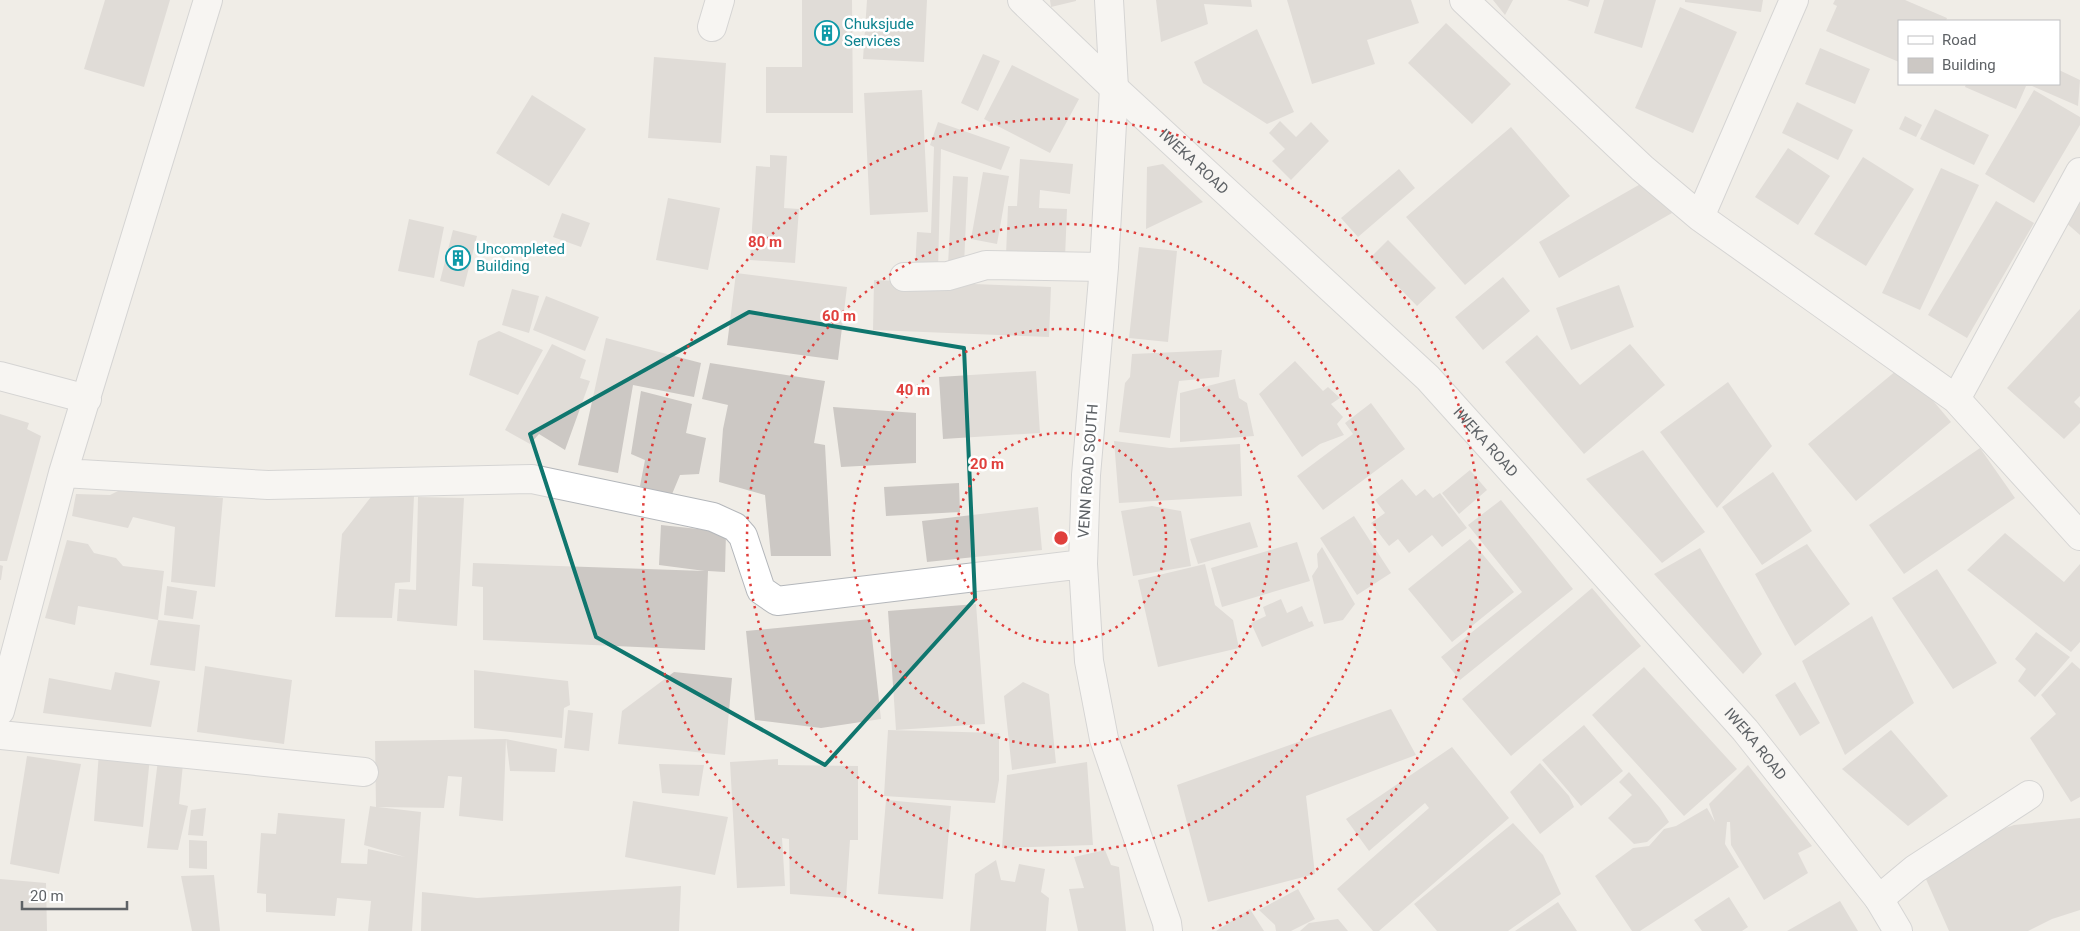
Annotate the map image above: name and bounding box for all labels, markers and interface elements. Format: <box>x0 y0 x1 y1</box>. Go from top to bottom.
place label: Chuksjude Services <box>844 15 914 50</box>
building icon: Chuksjude Services <box>814 20 840 46</box>
legend <box>1898 20 2060 85</box>
text: Road <box>1942 31 1976 49</box>
text: Building <box>1942 56 1996 74</box>
street label: IWEKA ROAD <box>1155 125 1232 198</box>
text: 80 m <box>748 233 782 251</box>
place label: Uncompleted Building <box>476 240 565 275</box>
building icon: Uncompleted Building <box>445 245 471 271</box>
text: 60 m <box>822 307 856 325</box>
text: 40 m <box>896 381 930 399</box>
street label: VENN ROAD SOUTH <box>1074 403 1102 539</box>
street label: IWEKA ROAD <box>1450 403 1522 481</box>
text: 20 m <box>970 455 1004 473</box>
centre of rings <box>1052 529 1070 547</box>
street label: IWEKA ROAD <box>1721 704 1790 784</box>
scale bar <box>22 878 128 910</box>
text: 20 m <box>30 887 64 905</box>

